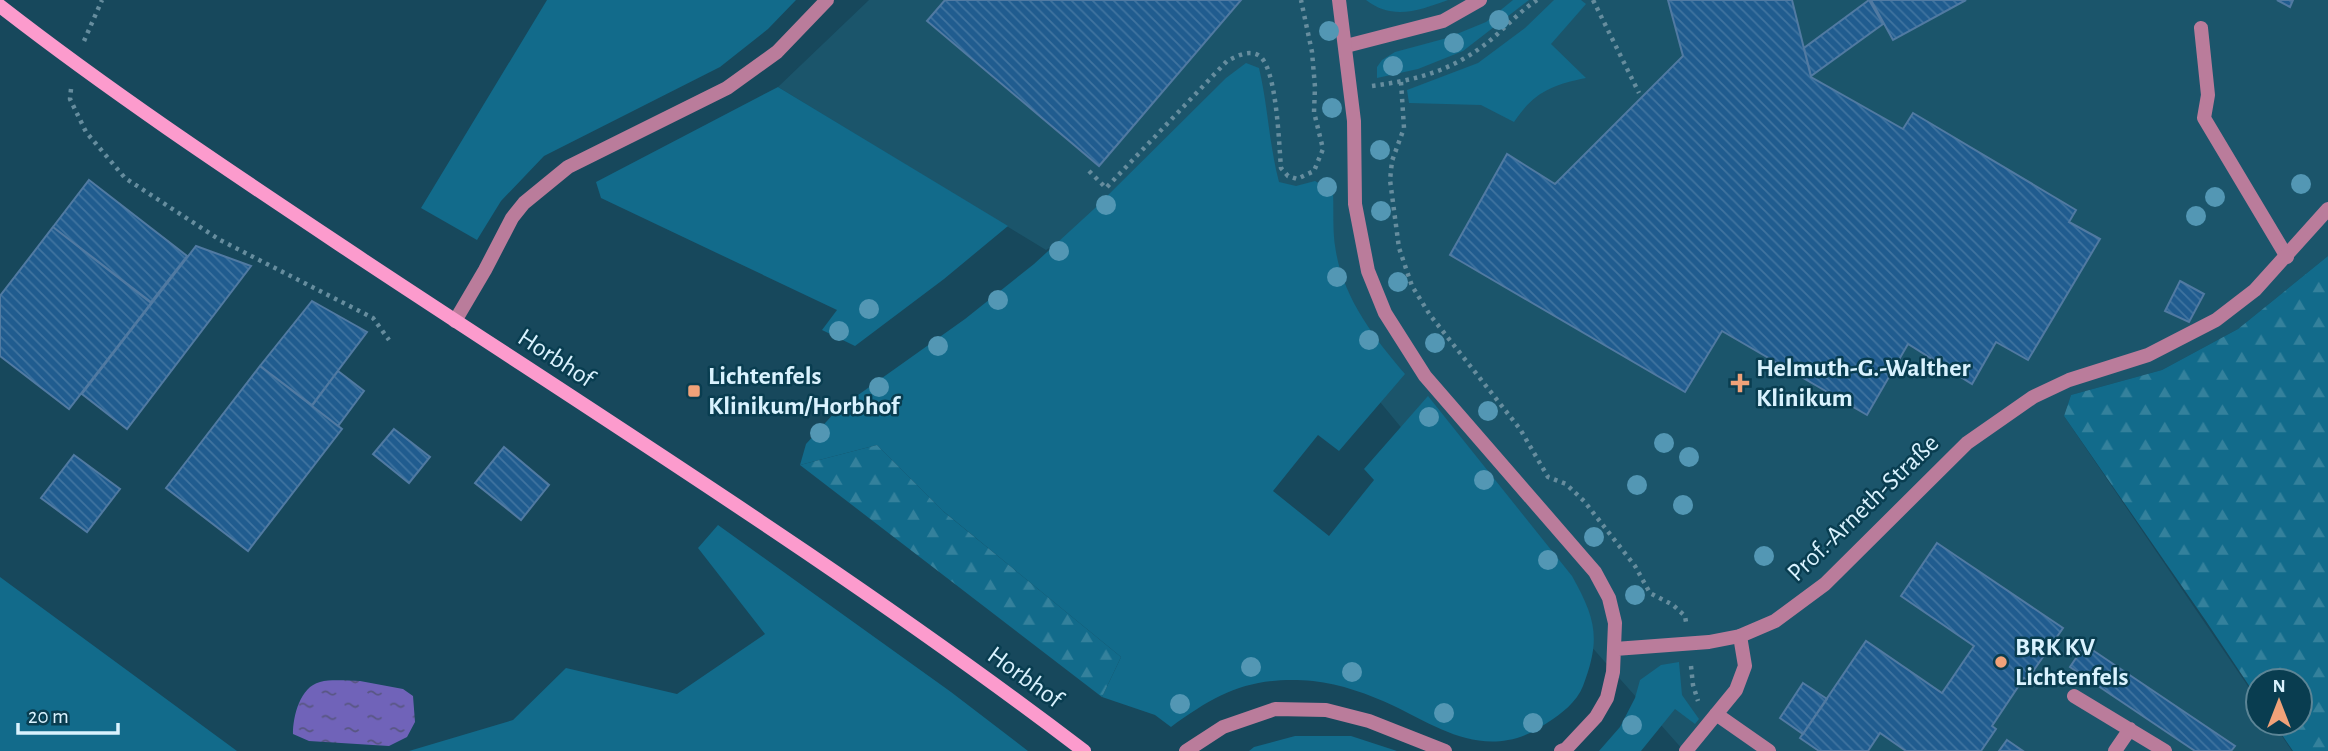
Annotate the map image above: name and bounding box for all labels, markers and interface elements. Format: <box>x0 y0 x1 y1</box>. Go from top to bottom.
street label: Horbhof <box>513 324 601 393</box>
place label: Helmuth-G.-Walther Klinikum <box>1756 355 1971 411</box>
place label: Lichtenfels Klinikum/Horbhof <box>708 363 902 419</box>
marker: Helmuth-G.-Walther Klinikum <box>1730 373 1750 393</box>
marker: Lichtenfels Klinikum/Horbhof <box>686 383 702 399</box>
street label: Prof.-Arneth-Straße <box>1783 430 1943 586</box>
place label: BRK KV Lichtenfels <box>2015 634 2128 690</box>
street label: Horbhof <box>983 641 1069 714</box>
marker: BRK KV Lichtenfels <box>1993 654 2009 670</box>
north arrow <box>2244 667 2314 737</box>
text: N <box>2272 677 2286 696</box>
scale bar <box>18 692 117 736</box>
text: 20 m <box>28 706 69 727</box>

